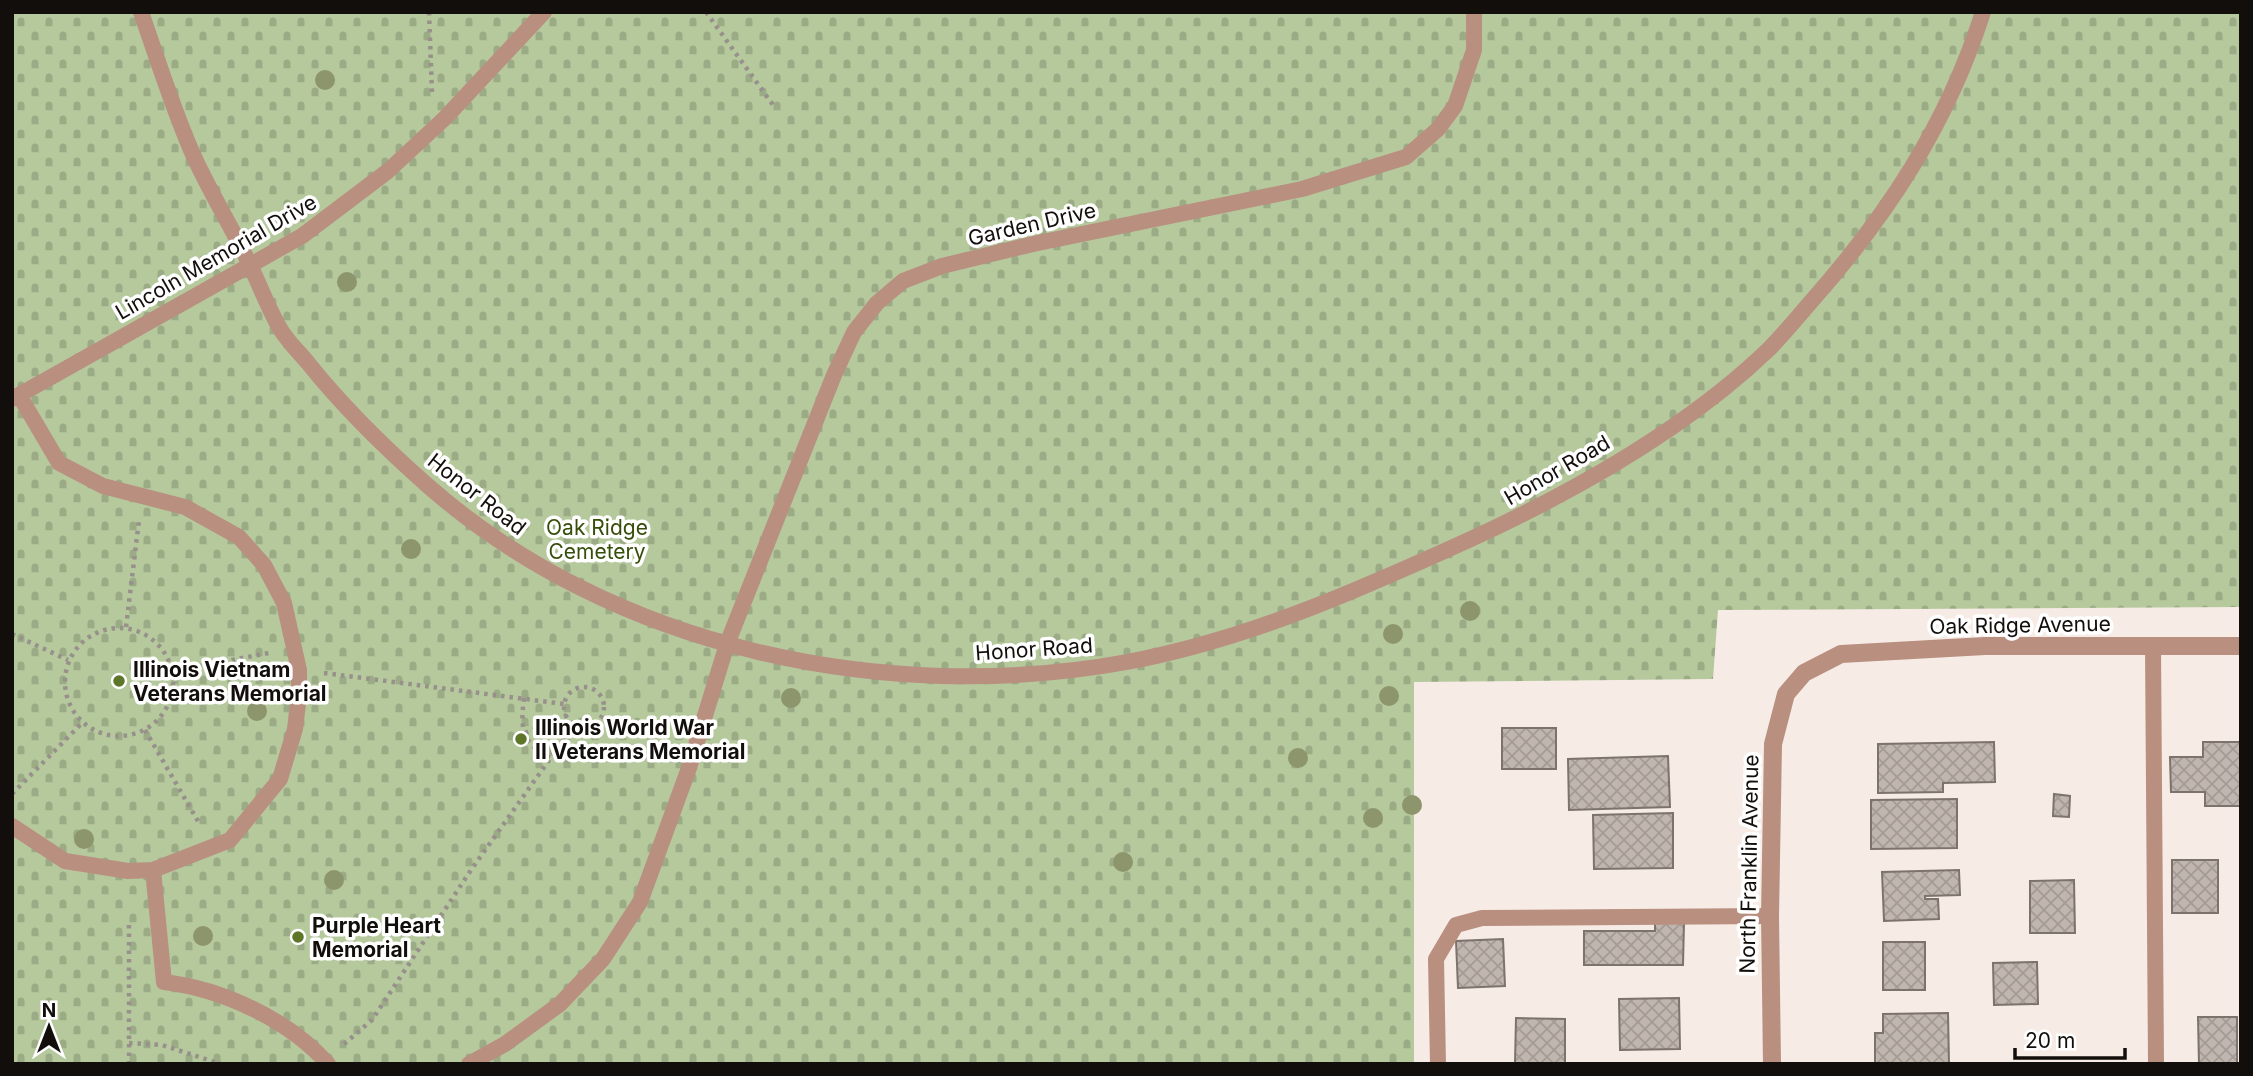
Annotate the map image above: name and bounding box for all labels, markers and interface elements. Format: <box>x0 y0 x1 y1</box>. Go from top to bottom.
street label: Lincoln Memorial Drive <box>111 189 321 325</box>
street label: Garden Drive <box>966 197 1098 251</box>
street label: Honor Road <box>1500 430 1614 510</box>
street label: Honor Road <box>423 448 531 540</box>
park label: Oak Ridge Cemetery <box>546 515 648 564</box>
street label: Oak Ridge Avenue <box>1929 611 2111 639</box>
street label: Honor Road <box>974 632 1094 666</box>
place label: Illinois Vietnam Veterans Memorial <box>133 657 327 706</box>
marker: Illinois Vietnam Veterans Memorial <box>111 673 127 689</box>
place label: Illinois World War II Veterans Memorial <box>535 715 745 764</box>
marker: Illinois World War II Veterans Memorial <box>513 731 529 747</box>
street label: North Franklin Avenue <box>1735 754 1763 974</box>
place label: Purple Heart Memorial <box>312 913 441 962</box>
marker: Purple Heart Memorial <box>290 929 306 945</box>
north arrow <box>14 992 84 1062</box>
text: N <box>42 999 56 1022</box>
scale bar <box>2015 1016 2125 1060</box>
text: 20 m <box>2025 1028 2075 1053</box>

